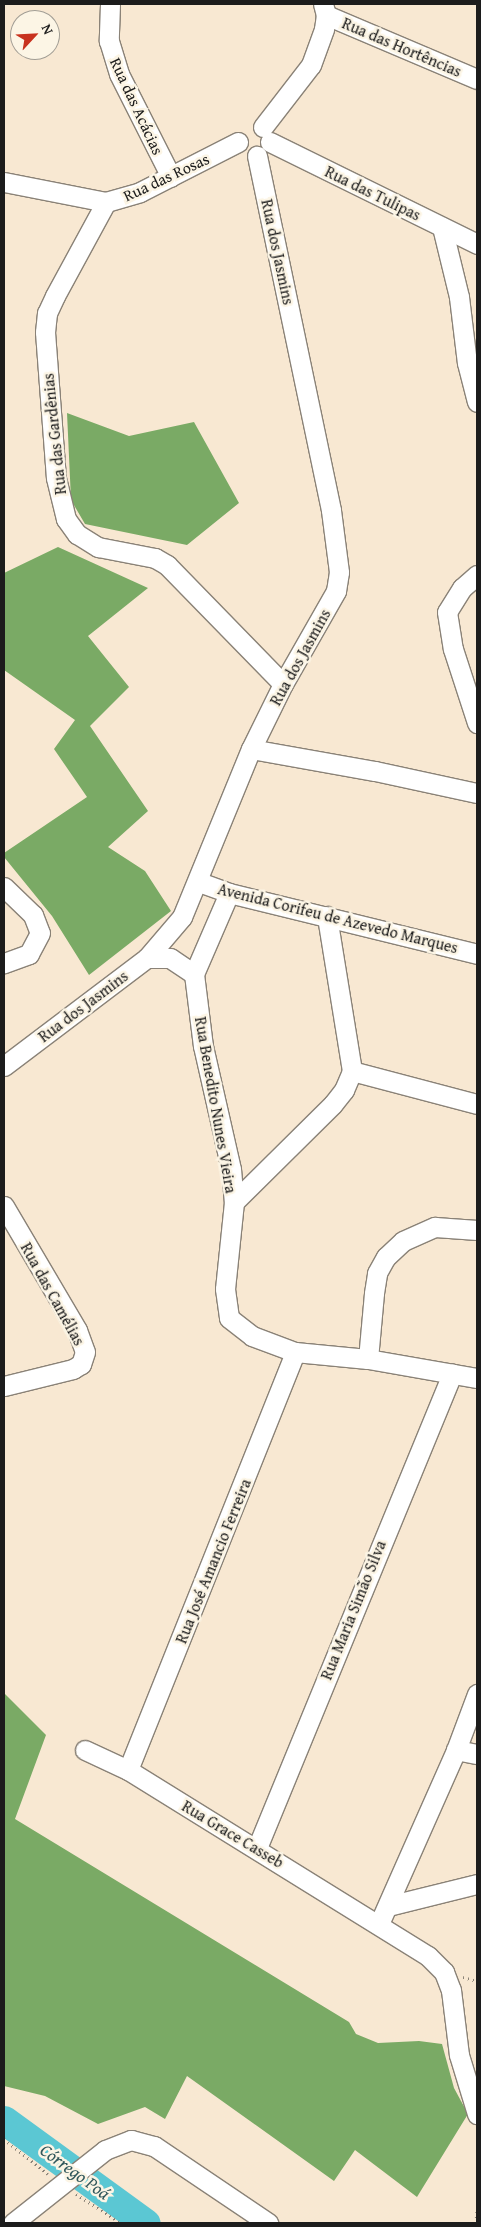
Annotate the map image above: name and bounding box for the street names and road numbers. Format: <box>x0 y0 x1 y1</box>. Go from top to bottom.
street label: Rua das Hortências <box>339 13 465 81</box>
street label: Rua das Acácias <box>106 54 168 158</box>
street label: Rua das Rosas <box>120 149 212 205</box>
street label: Rua das Tulipas <box>322 162 424 224</box>
street label: Rua dos Jasmins <box>257 197 299 307</box>
street label: Rua das Gardênias <box>38 372 70 496</box>
street label: Rua dos Jasmins <box>266 605 334 709</box>
street label: Avenida Corifeu de Azevedo Marques <box>216 879 460 957</box>
street label: Rua dos Jasmins <box>34 966 132 1046</box>
street label: Rua Benedito Nunes Vieira <box>191 1015 241 1195</box>
street label: Rua das Camélias <box>17 1239 89 1349</box>
street label: Rua José Amancio Ferreira <box>171 1476 255 1646</box>
street label: Rua Maria Simão Silva <box>316 1538 390 1682</box>
street label: Rua Grace Casseb <box>179 1796 287 1872</box>

